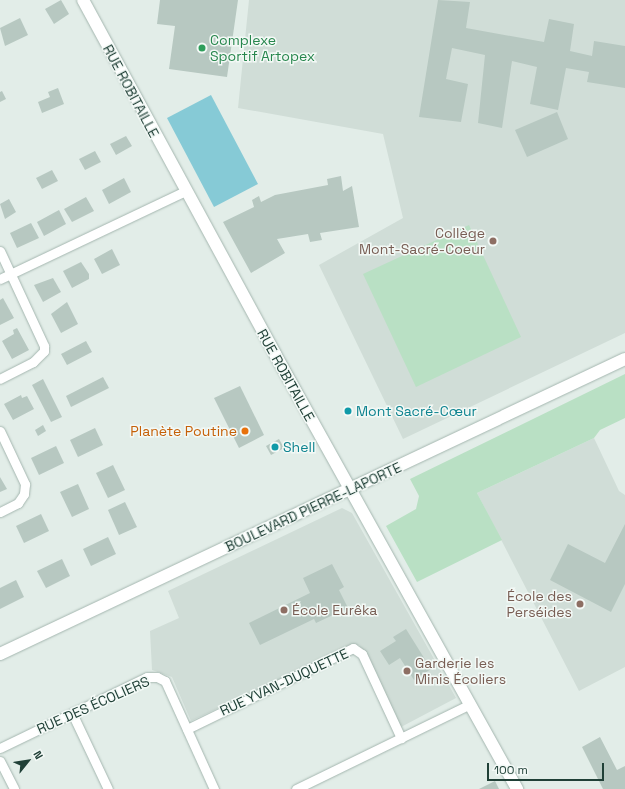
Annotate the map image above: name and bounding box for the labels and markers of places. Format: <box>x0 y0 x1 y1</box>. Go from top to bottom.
place label: Complexe Sportif Artopex <box>210 32 315 64</box>
marker: Complexe Sportif Artopex <box>197 43 207 53</box>
place label: Collège Mont-Sacré-Coeur <box>359 225 485 258</box>
marker: Collège Mont-Sacré-Coeur <box>488 236 498 246</box>
place label: Mont Sacré-Cœur <box>356 403 477 419</box>
marker: Mont Sacré-Cœur <box>343 406 353 416</box>
place label: Planète Poutine <box>130 423 237 439</box>
marker: Planète Poutine <box>240 426 250 436</box>
place label: Shell <box>283 439 315 455</box>
marker: Shell <box>270 442 280 452</box>
place label: École des Perséides <box>507 588 572 620</box>
marker: École des Perséides <box>575 599 585 609</box>
place label: École Eurêka <box>292 602 377 618</box>
marker: École Eurêka <box>279 605 289 615</box>
place label: Garderie les Minis Écoliers <box>415 655 506 688</box>
marker: Garderie les Minis Écoliers <box>402 666 412 676</box>

